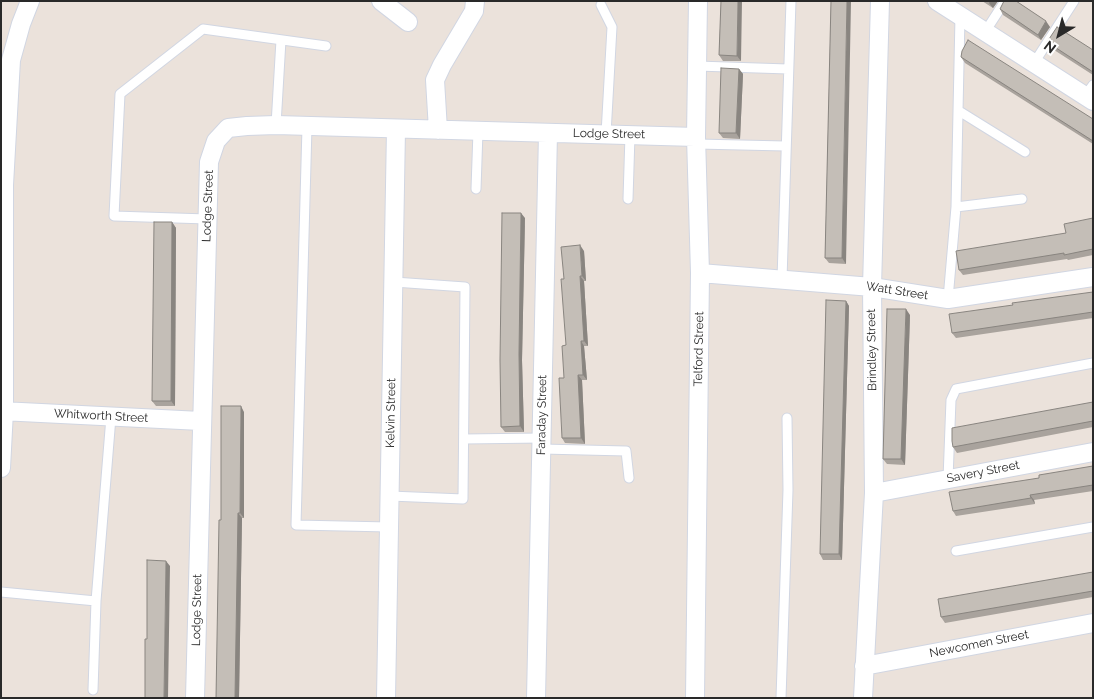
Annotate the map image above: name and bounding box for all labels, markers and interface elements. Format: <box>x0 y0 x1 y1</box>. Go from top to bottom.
north arrow <box>1034 10 1084 60</box>
text: N <box>1041 37 1059 57</box>
street label: Lodge Street <box>573 126 645 142</box>
street label: Lodge Street <box>200 170 216 242</box>
street label: Watt Street <box>865 279 929 303</box>
street label: Brindley Street <box>864 309 880 391</box>
street label: Telford Street <box>691 311 707 387</box>
street label: Faraday Street <box>534 375 550 455</box>
street label: Kelvin Street <box>383 378 399 448</box>
street label: Whitworth Street <box>53 406 149 426</box>
street label: Savery Street <box>945 458 1021 486</box>
street label: Lodge Street <box>189 574 205 646</box>
street label: Newcomen Street <box>928 627 1030 661</box>

